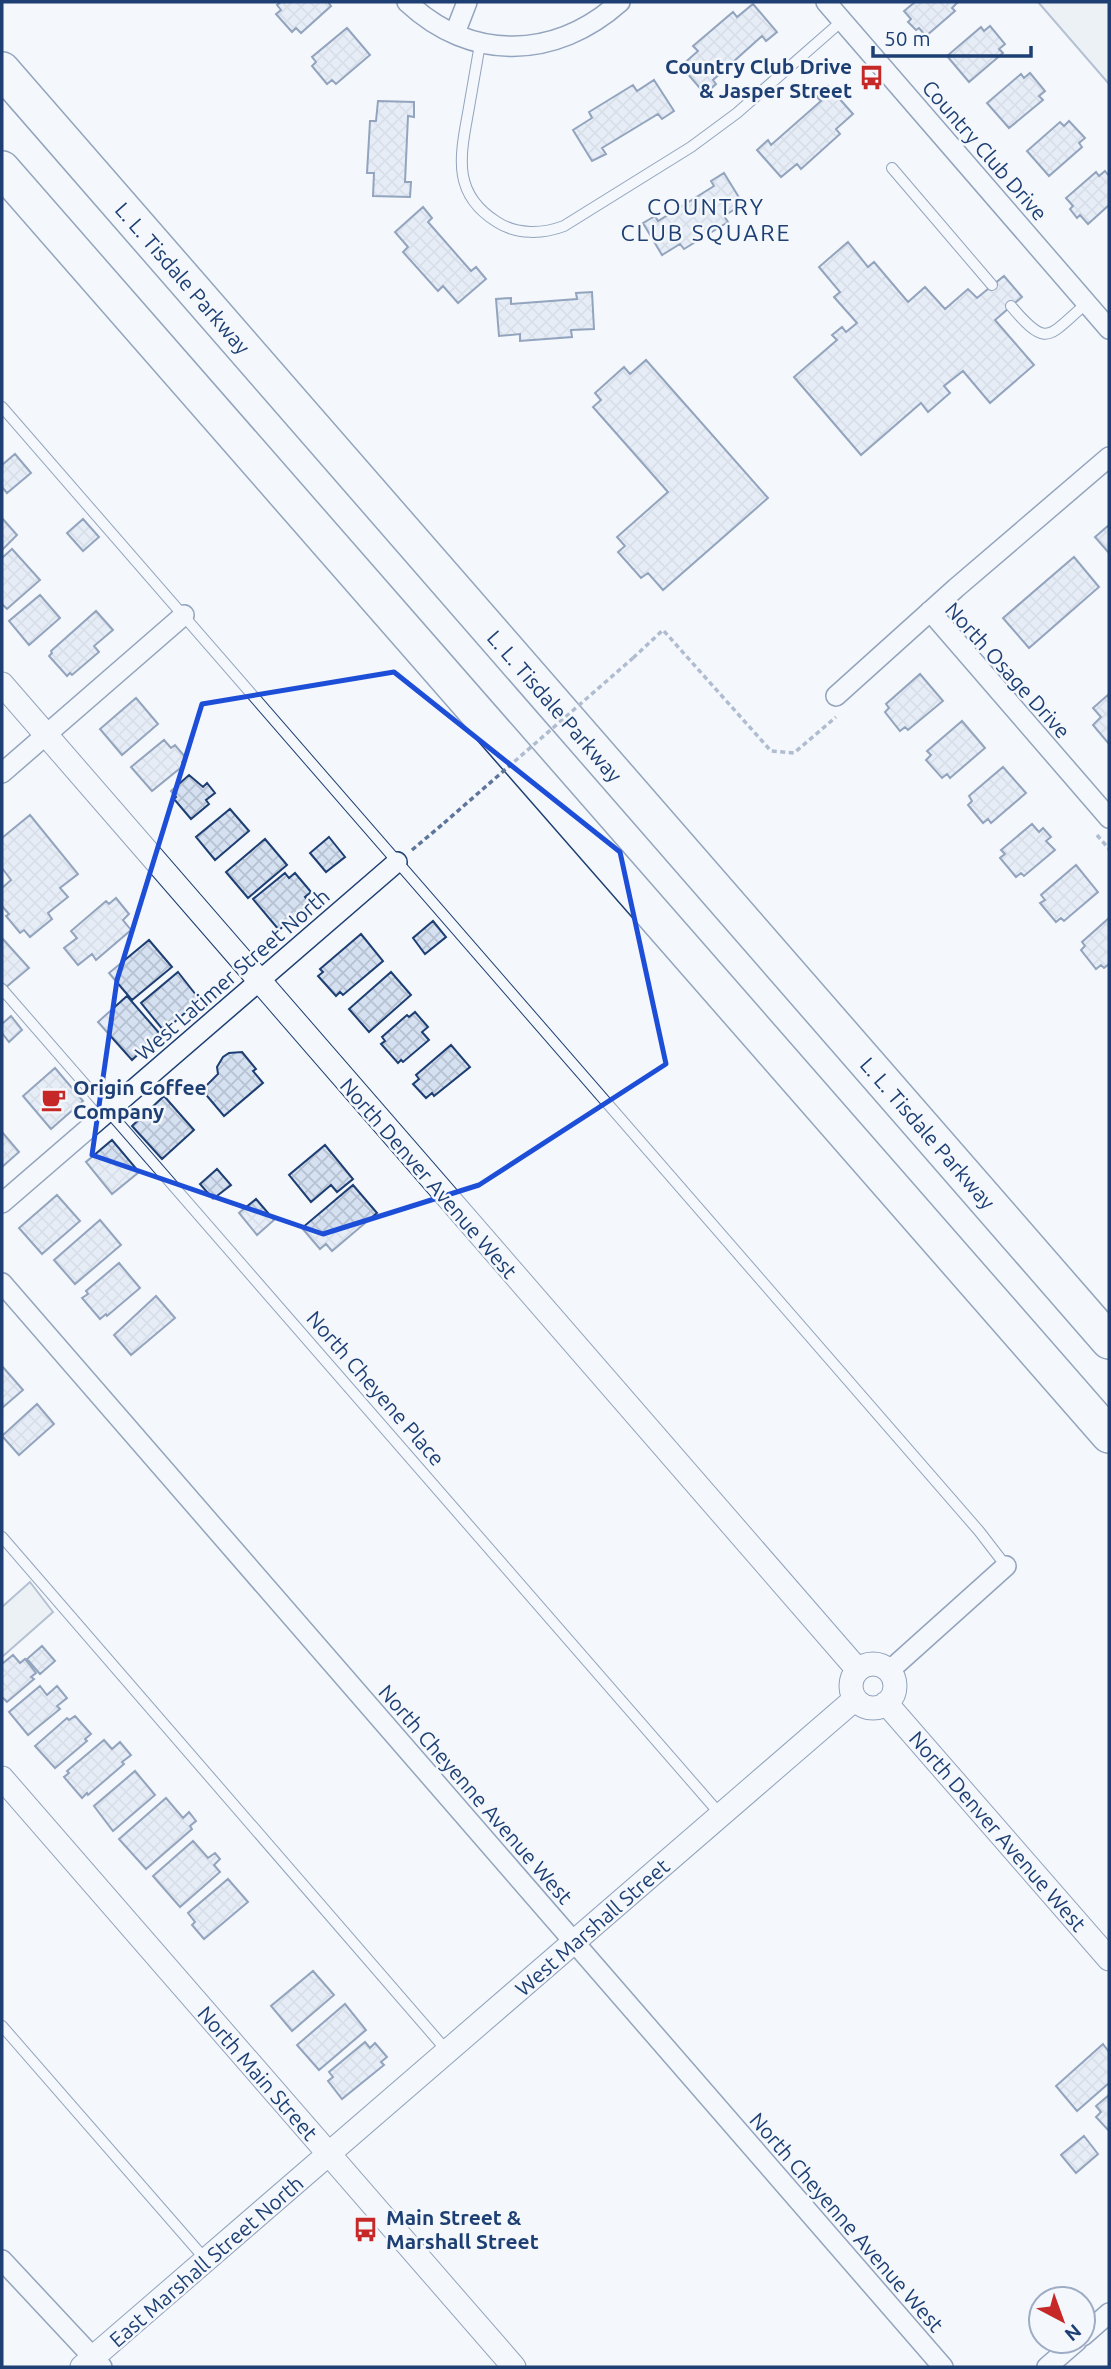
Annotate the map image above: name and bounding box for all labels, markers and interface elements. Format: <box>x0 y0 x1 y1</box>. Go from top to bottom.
scale bar <box>873 14 1030 58</box>
text: 50 m <box>884 26 931 50</box>
place label: Country Club Drive & Jasper Street <box>665 54 852 102</box>
bus stop icon: Country Club Drive & Jasper Street <box>858 64 886 92</box>
street label: Country Club Drive <box>918 75 1052 225</box>
district label: COUNTRY CLUB SQUARE <box>621 194 792 245</box>
street label: L. L. Tisdale Parkway <box>111 197 255 359</box>
street label: North Osage Drive <box>941 597 1075 743</box>
street label: L. L. Tisdale Parkway <box>483 625 627 787</box>
street label: West Latimer Street North <box>130 883 334 1065</box>
street label: L. L. Tisdale Parkway <box>856 1052 1000 1214</box>
street label: North Denver Avenue West <box>336 1073 522 1283</box>
place label: Origin Coffee Company <box>73 1075 207 1123</box>
cafe icon: Origin Coffee Company <box>39 1085 67 1113</box>
street label: North Cheyene Place <box>302 1306 450 1470</box>
street label: North Cheyenne Avenue West <box>374 1680 578 1908</box>
street label: North Denver Avenue West <box>905 1726 1091 1936</box>
street label: West Marshall Street <box>510 1854 674 2000</box>
street label: North Main Street <box>193 2001 323 2145</box>
street label: North Cheyenne Avenue West <box>745 2108 949 2336</box>
street label: East Marshall Street North <box>104 2170 308 2352</box>
place label: Main Street & Marshall Street <box>386 2205 539 2253</box>
bus stop icon: Main Street & Marshall Street <box>352 2215 380 2243</box>
north arrow <box>1027 2285 1097 2355</box>
text: N <box>1061 2320 1086 2346</box>

